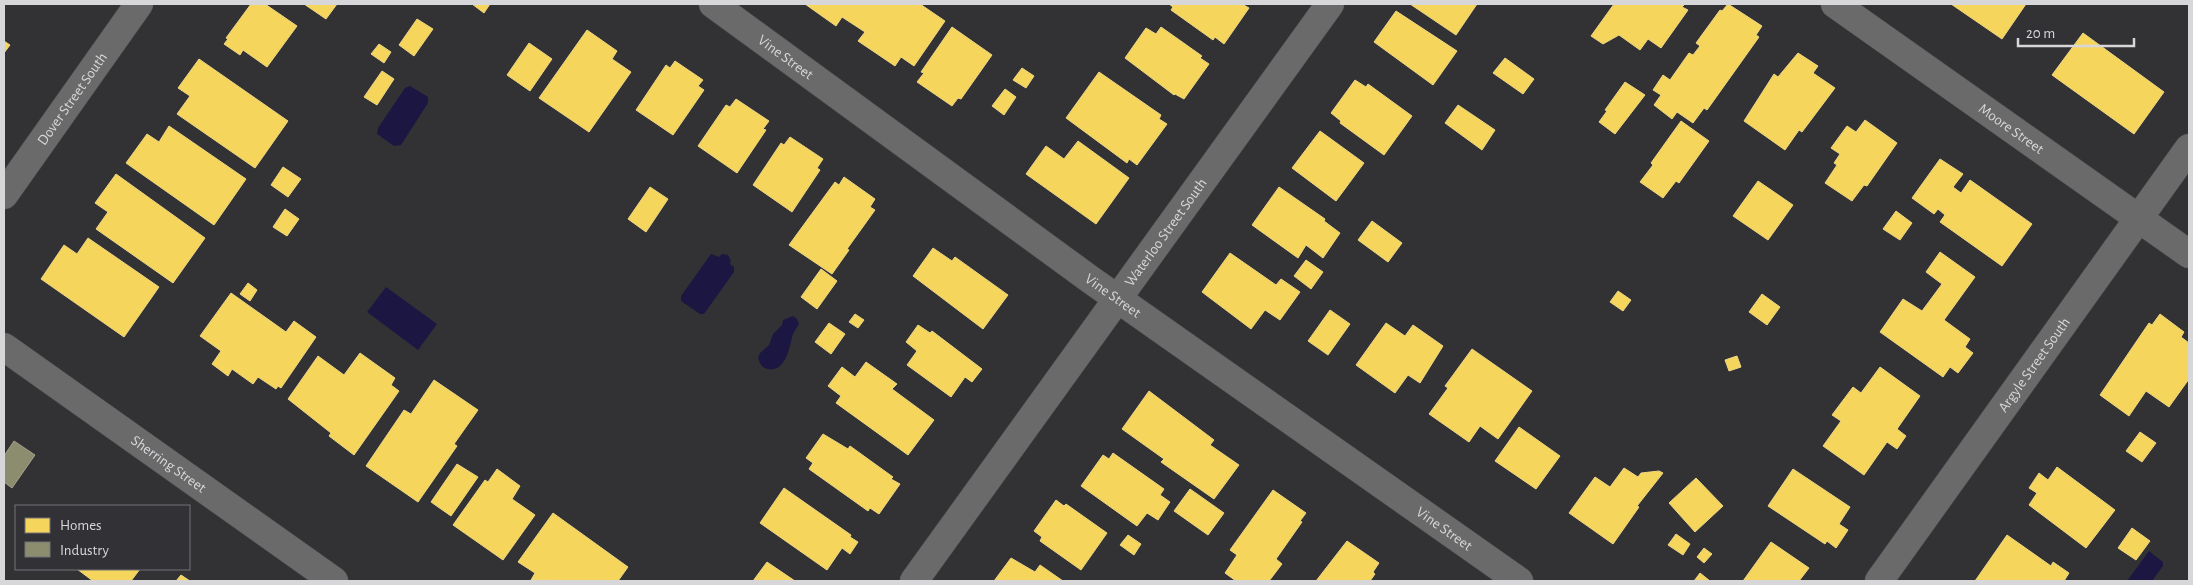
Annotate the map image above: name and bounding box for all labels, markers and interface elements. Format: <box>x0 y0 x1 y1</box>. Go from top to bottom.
scale bar <box>2018 15 2134 47</box>
text: 20 m <box>2026 26 2055 41</box>
street label: Vine Street <box>755 32 816 82</box>
street label: Dover Street South <box>34 50 110 148</box>
street label: Moore Street <box>1976 101 2047 157</box>
street label: Waterloo Street South <box>1122 175 1209 289</box>
street label: Vine Street <box>1082 271 1144 320</box>
street label: Argyle Street South <box>1995 315 2073 415</box>
street label: Sherring Street <box>129 432 209 496</box>
street label: Vine Street <box>1414 504 1475 553</box>
legend <box>15 505 190 570</box>
text: Homes <box>60 518 102 533</box>
text: Industry <box>60 543 109 558</box>

